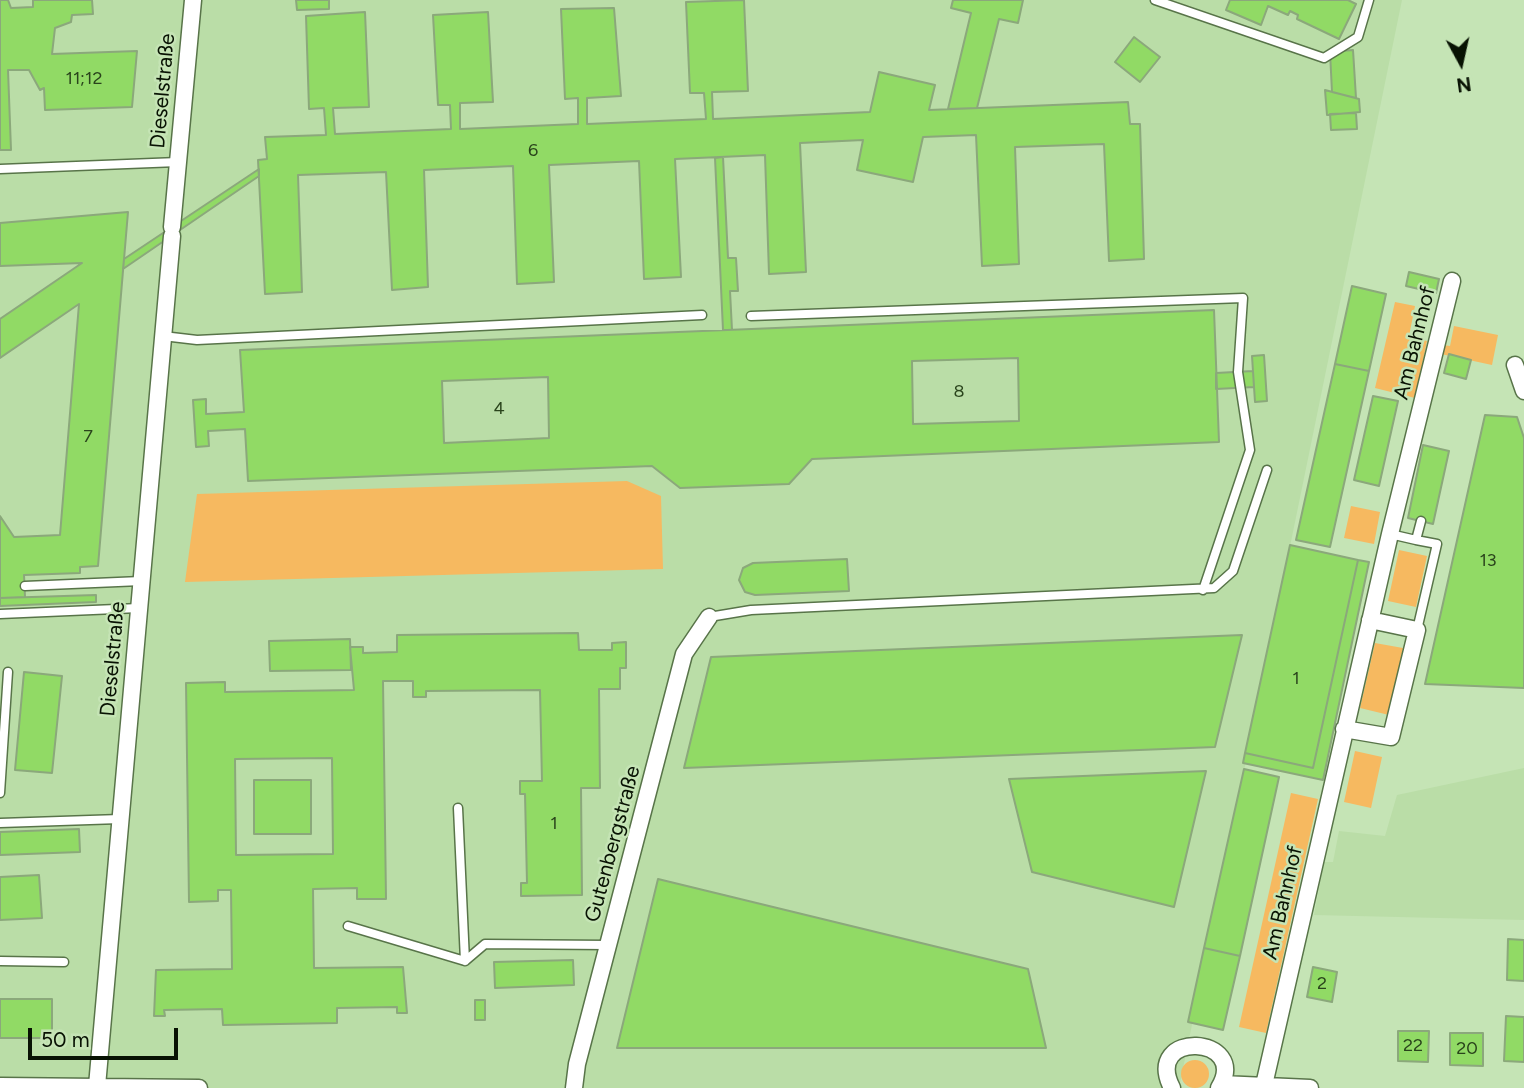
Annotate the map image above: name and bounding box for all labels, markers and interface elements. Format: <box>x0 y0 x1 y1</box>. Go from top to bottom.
north arrow <box>1426 28 1496 98</box>
street label: Dieselstraße <box>145 32 181 150</box>
house number: 11;12 <box>65 68 103 90</box>
text: N <box>1455 72 1473 97</box>
house number: 6 <box>528 140 538 162</box>
street label: Am Bahnhof <box>1389 284 1441 402</box>
house number: 8 <box>953 381 965 403</box>
house number: 4 <box>493 398 505 420</box>
house number: 7 <box>83 426 93 448</box>
house number: 13 <box>1479 550 1497 572</box>
street label: Dieselstraße <box>95 600 131 718</box>
house number: 1 <box>1292 668 1300 690</box>
street label: Gutenbergstraße <box>580 763 646 925</box>
house number: 1 <box>550 813 558 835</box>
street label: Am Bahnhof <box>1258 844 1308 962</box>
house number: 2 <box>1317 973 1327 995</box>
scale bar <box>32 1014 182 1058</box>
text: 50 m <box>41 1027 90 1052</box>
house number: 22 <box>1403 1035 1423 1057</box>
house number: 20 <box>1456 1038 1478 1060</box>

